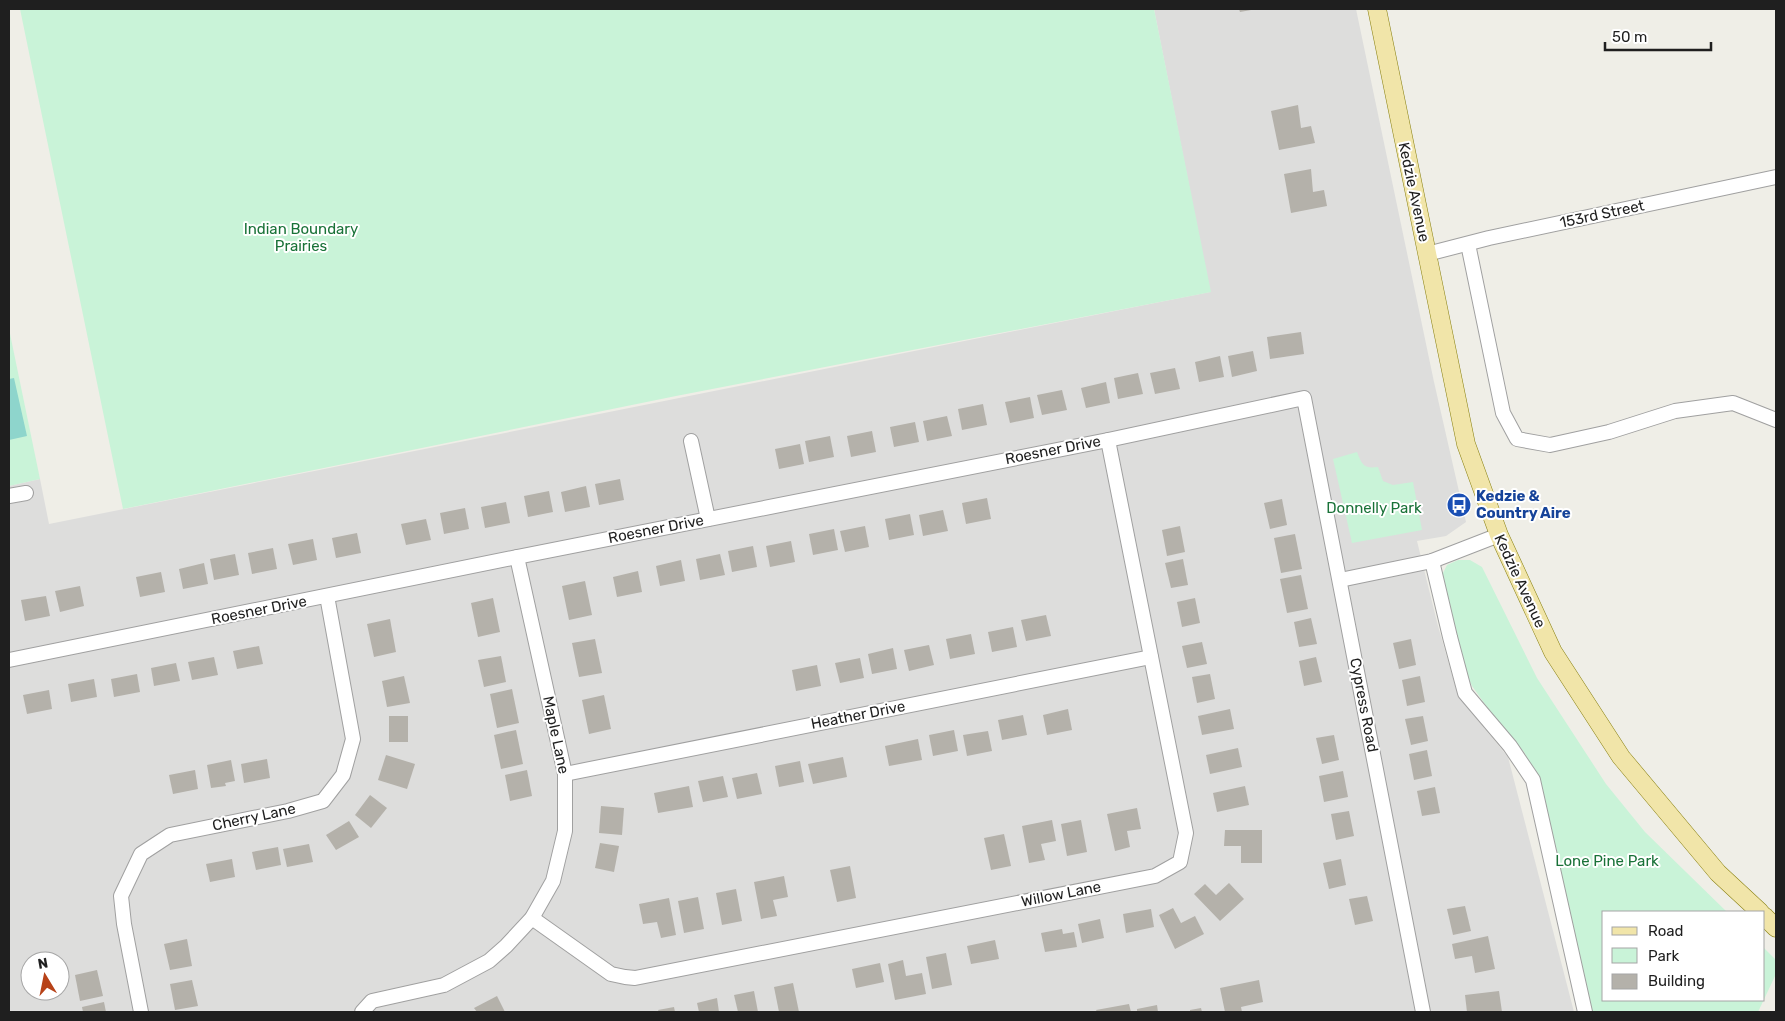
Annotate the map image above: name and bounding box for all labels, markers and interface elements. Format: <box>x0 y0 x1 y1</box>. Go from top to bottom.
scale bar <box>1605 20 1711 52</box>
text: 50 m <box>1612 28 1647 46</box>
street label: Kedzie Avenue <box>1395 141 1433 243</box>
street label: 153rd Street <box>1558 196 1646 232</box>
park label: Indian Boundary Prairies <box>244 220 358 255</box>
street label: Roesner Drive <box>1004 432 1102 468</box>
place label: Kedzie & Country Aire <box>1476 487 1571 522</box>
bus stop icon: Kedzie & Country Aire <box>1446 492 1472 518</box>
park label: Donnelly Park <box>1326 499 1422 517</box>
street label: Roesner Drive <box>607 511 705 547</box>
street label: Kedzie Avenue <box>1490 531 1550 631</box>
street label: Roesner Drive <box>210 592 308 628</box>
street label: Cypress Road <box>1346 656 1382 754</box>
street label: Maple Lane <box>539 694 573 776</box>
street label: Heather Drive <box>809 697 907 733</box>
street label: Cherry Lane <box>211 799 297 835</box>
park label: Lone Pine Park <box>1555 852 1659 870</box>
street label: Willow Lane <box>1020 877 1102 911</box>
legend <box>1602 911 1765 1001</box>
text: Road <box>1648 922 1684 940</box>
text: Park <box>1648 947 1679 965</box>
north arrow <box>20 951 70 1001</box>
text: N <box>36 954 49 973</box>
text: Building <box>1648 972 1705 990</box>

